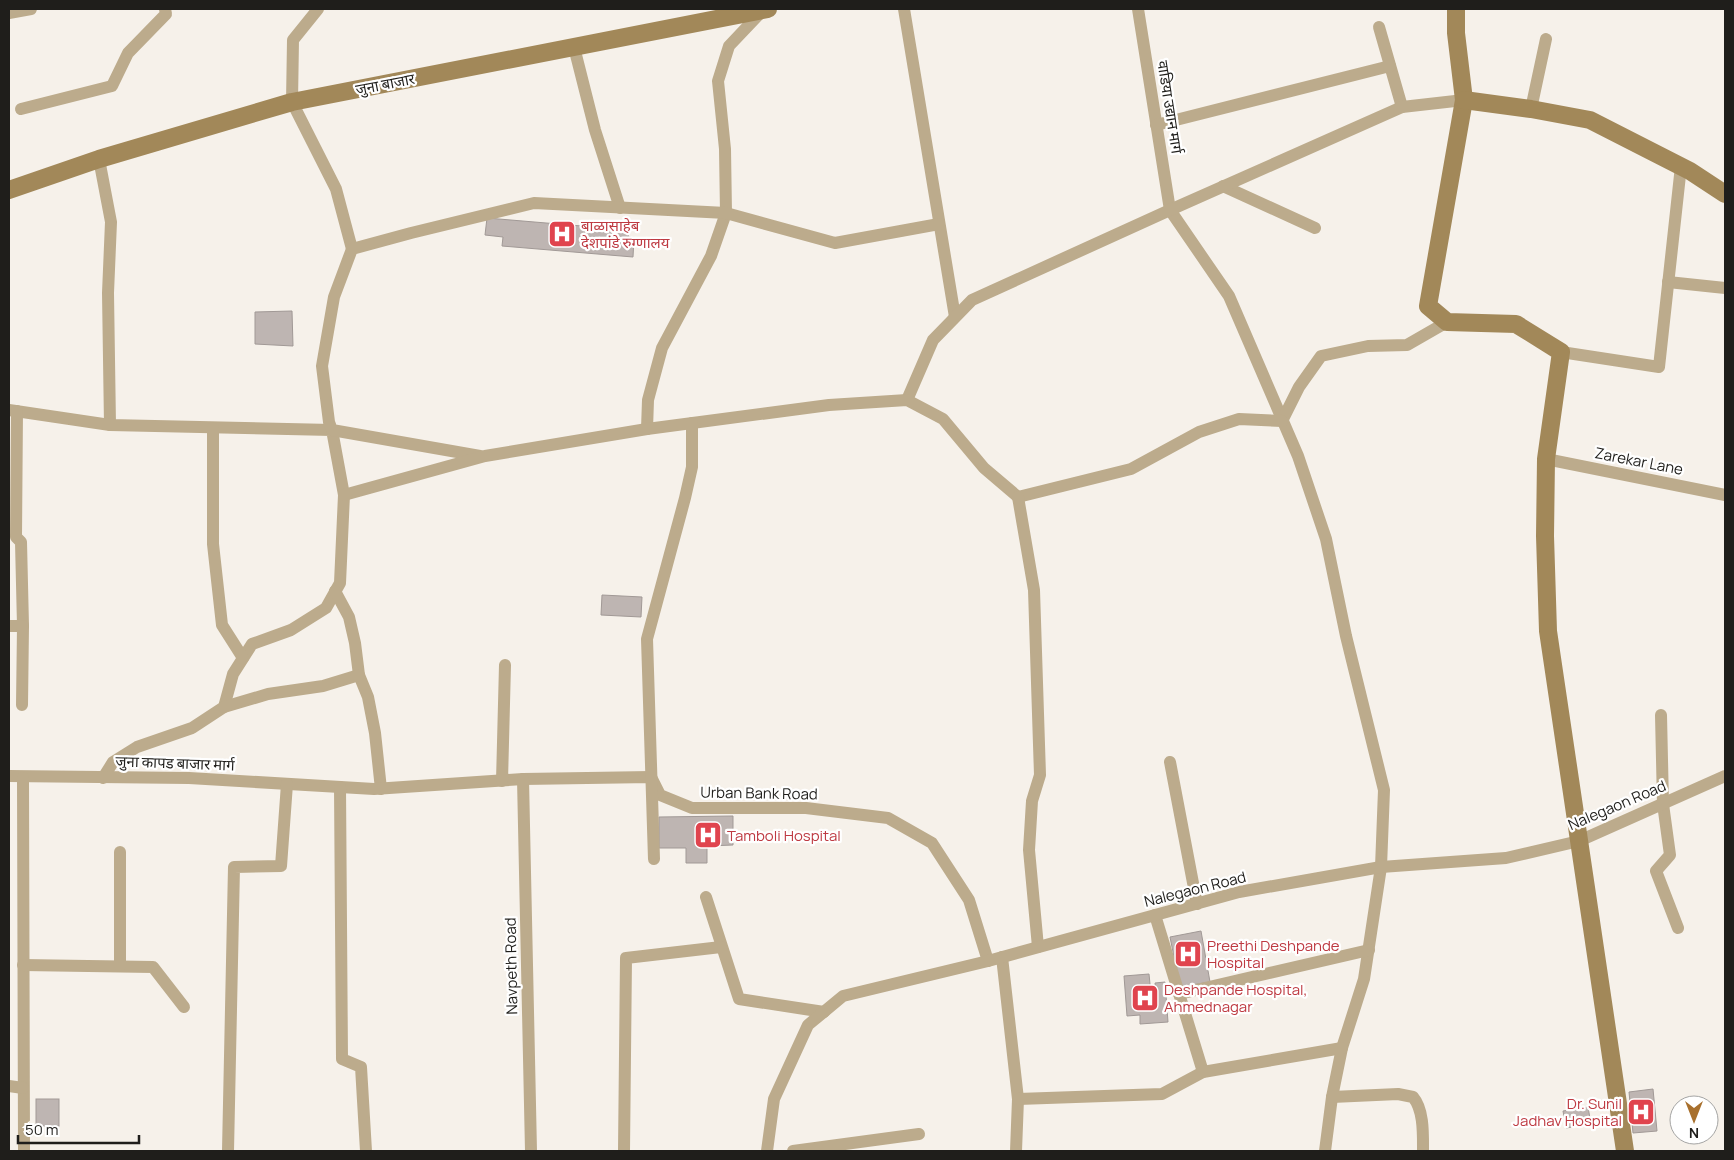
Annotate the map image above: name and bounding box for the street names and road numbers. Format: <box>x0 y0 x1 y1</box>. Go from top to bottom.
street label: वाडिया उद्यान मार्ग <box>1152 59 1188 156</box>
street label: जुना बाजार <box>354 68 417 100</box>
street label: Zarekar Lane <box>1593 442 1685 480</box>
street label: जुना कापड बाजार मार्ग <box>115 750 236 776</box>
street label: Nalegaon Road <box>1565 775 1669 835</box>
street label: Urban Bank Road <box>700 781 818 805</box>
street label: Nalegaon Road <box>1142 866 1248 912</box>
street label: Navpeth Road <box>500 917 522 1015</box>

